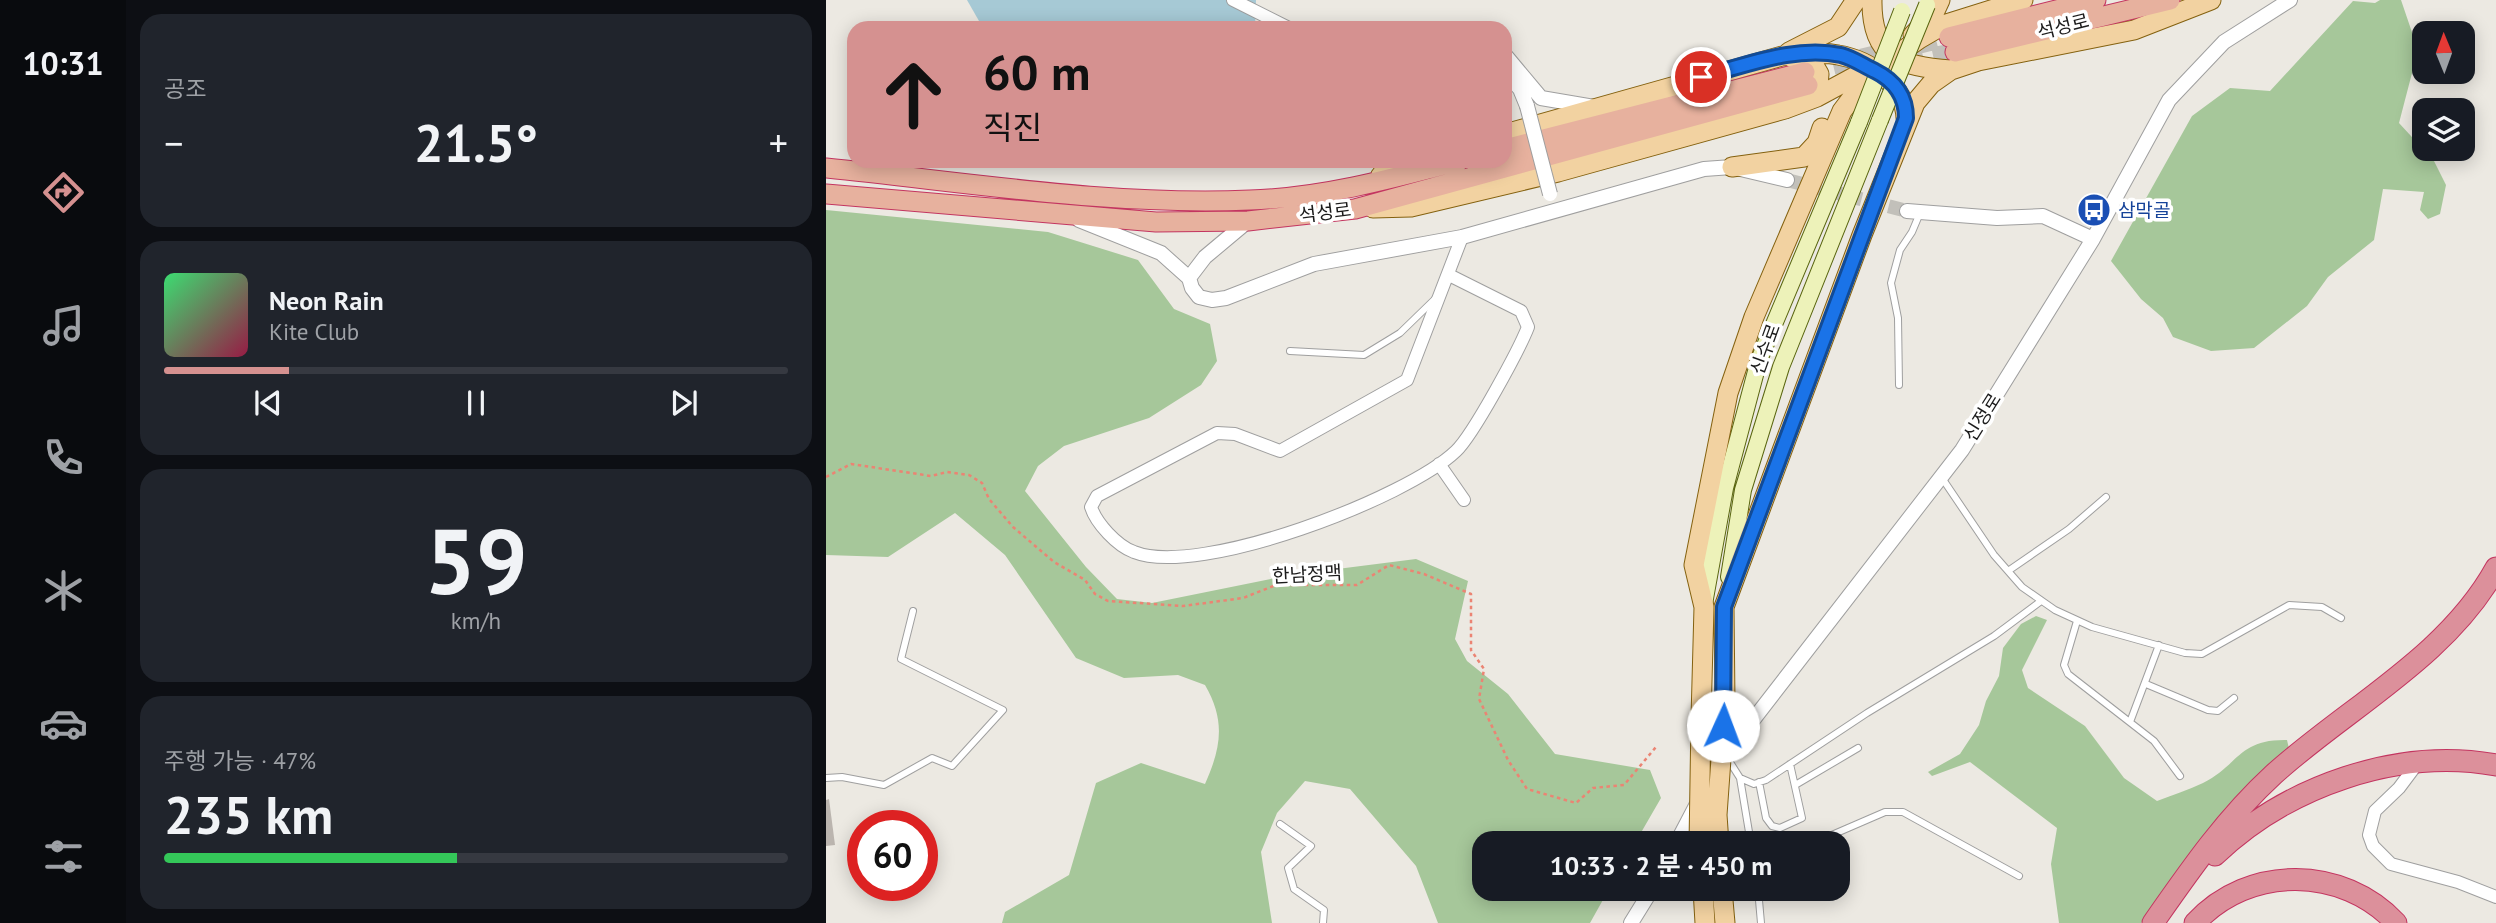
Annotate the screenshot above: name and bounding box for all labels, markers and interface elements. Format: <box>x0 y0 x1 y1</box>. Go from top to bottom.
street label: 석성로 <box>2035 8 2091 44</box>
north arrow <box>2412 21 2474 84</box>
map controls <box>2412 21 2475 161</box>
text: 60 m <box>983 40 1090 104</box>
text: 10:31 <box>22 42 104 84</box>
pin <box>1671 47 1731 107</box>
icon: ahead <box>868 49 959 140</box>
icon: arrive <box>1682 58 1720 96</box>
text: 공조 <box>164 74 206 103</box>
button: layers <box>2412 98 2475 161</box>
text: 직진 <box>983 106 1042 148</box>
text: 21.5° <box>414 109 538 176</box>
text: − <box>164 118 183 167</box>
text: + <box>769 118 788 167</box>
icon: directions <box>39 168 88 217</box>
bus stop icon: 삼막골 <box>2075 191 2113 229</box>
street label: 석성로 <box>1298 197 1352 227</box>
place label: 삼막골 <box>2118 198 2170 222</box>
text: Neon Rain <box>269 284 384 317</box>
icon: music <box>39 301 88 350</box>
text: Kite Club <box>269 317 359 346</box>
street label: 신수로 <box>1745 320 1785 378</box>
icon: previous <box>249 384 287 422</box>
icon: pause <box>457 384 495 422</box>
icon: next <box>665 384 703 422</box>
street label: 신정로 <box>1958 388 2006 446</box>
icon: phone <box>39 433 88 482</box>
text: 59 <box>424 501 528 619</box>
street label: 한남정맥 <box>1271 560 1343 588</box>
icon: climate <box>39 566 88 615</box>
text: km/h <box>451 606 501 635</box>
position arrow <box>1686 689 1760 763</box>
icon: car <box>39 699 88 748</box>
text: 주행 가능 · 47% <box>164 746 316 775</box>
text: 235 km <box>164 781 333 848</box>
speed limit sign: 60 <box>847 810 938 901</box>
icon: filters <box>39 832 88 881</box>
text: 10:33 · 2 분 · 450 m <box>1550 849 1772 882</box>

